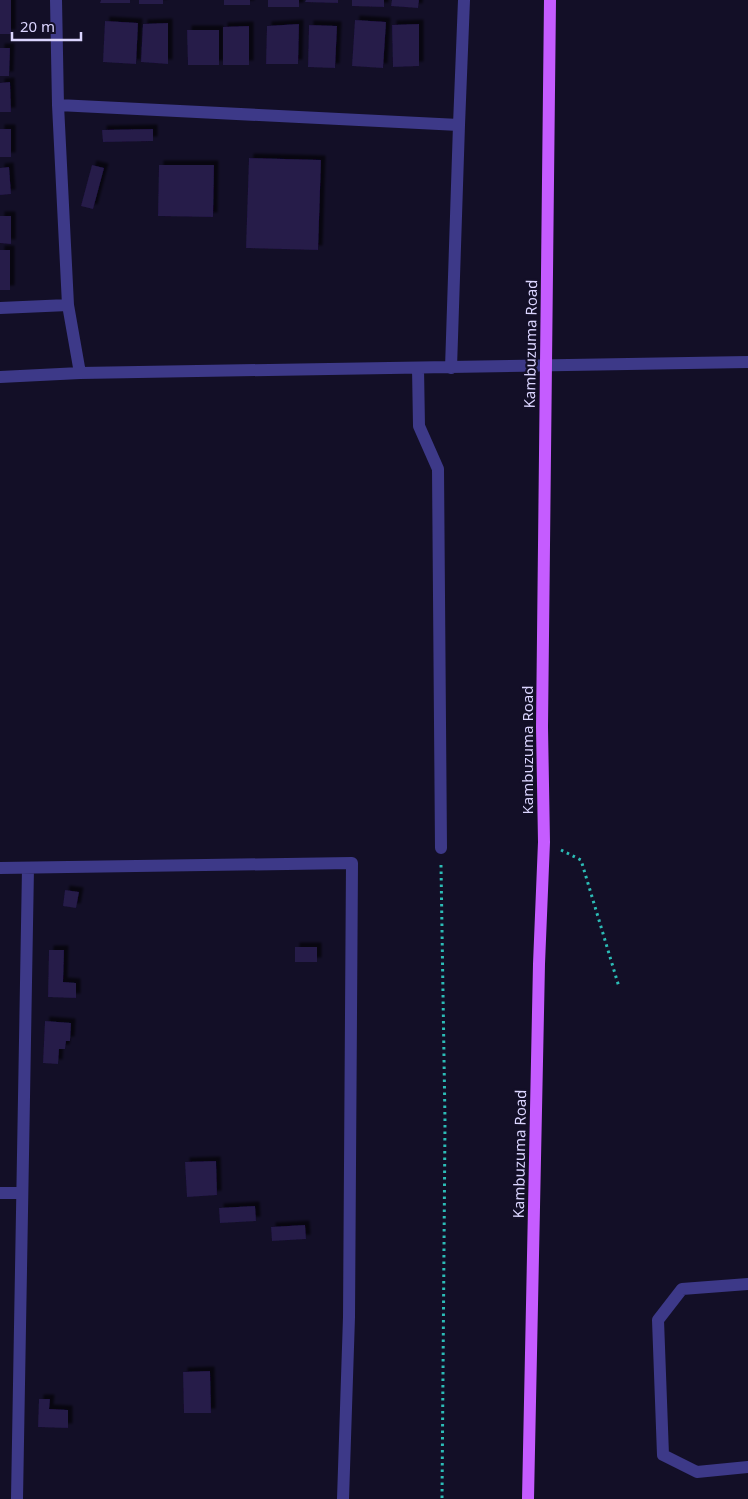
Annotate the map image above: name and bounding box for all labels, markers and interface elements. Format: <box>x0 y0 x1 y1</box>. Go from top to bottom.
scale bar <box>12 10 81 42</box>
text: 20 m <box>20 16 55 36</box>
street label: Kambuzuma Road <box>519 279 541 409</box>
street label: Kambuzuma Road <box>517 686 537 814</box>
street label: Kambuzuma Road <box>508 1089 530 1219</box>

